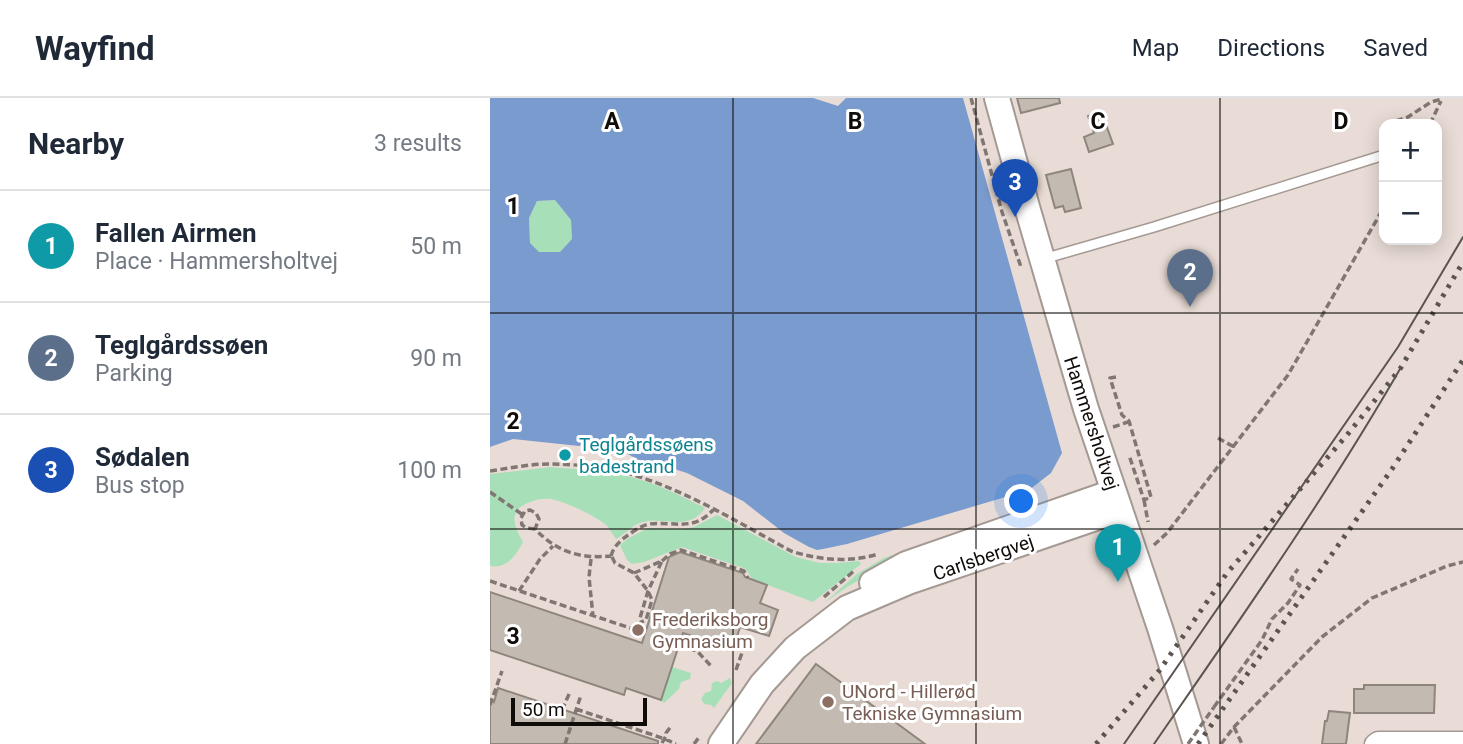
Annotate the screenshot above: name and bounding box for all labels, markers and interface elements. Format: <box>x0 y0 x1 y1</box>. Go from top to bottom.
text: Wayfind <box>35 29 155 68</box>
text: Map <box>1132 34 1179 62</box>
text: Directions <box>1217 34 1325 62</box>
text: Saved <box>1363 34 1428 62</box>
text: A <box>604 108 620 135</box>
text: B <box>848 108 862 135</box>
text: C <box>1090 108 1106 135</box>
text: D <box>1334 108 1348 135</box>
map controls <box>1379 119 1442 245</box>
button: + <box>1379 119 1442 182</box>
text: Nearby <box>28 126 124 161</box>
text: 3 results <box>374 130 462 157</box>
pin: 3 <box>992 159 1038 217</box>
button: − <box>1379 182 1442 245</box>
text: 1 <box>506 193 520 220</box>
text: Fallen Airmen <box>95 218 257 248</box>
text: 1 <box>44 233 58 260</box>
text: 50 m <box>410 233 462 260</box>
text: Place · Hammersholtvej <box>95 248 338 275</box>
pin: 2 <box>1167 249 1213 307</box>
text: Teglgårdssøen <box>95 330 268 360</box>
text: 2 <box>44 345 58 372</box>
text: 90 m <box>410 345 462 372</box>
street label: Hammersholtvej <box>1059 353 1124 493</box>
text: Parking <box>95 360 173 387</box>
text: 2 <box>506 408 520 435</box>
place label: Teglgårdssøens badestrand <box>579 433 714 478</box>
text: Sødalen <box>95 442 190 472</box>
marker: Teglgårdssøens badestrand <box>557 447 573 463</box>
text: 3 <box>44 457 58 484</box>
text: 100 m <box>397 457 462 484</box>
text: Bus stop <box>95 472 185 499</box>
your location <box>1004 484 1038 518</box>
pin: 1 <box>1095 524 1141 582</box>
street label: Carlsbergvej <box>930 530 1037 585</box>
place label: Frederiksborg Gymnasium <box>652 608 768 653</box>
marker: Frederiksborg Gymnasium <box>630 622 646 638</box>
text: 3 <box>506 623 520 650</box>
place label: UNord - Hillerød Tekniske Gymnasium <box>842 680 1022 725</box>
marker: UNord - Hillerød Tekniske Gymnasium <box>820 694 836 710</box>
scale bar <box>511 695 648 727</box>
text: 50 m <box>522 698 565 721</box>

